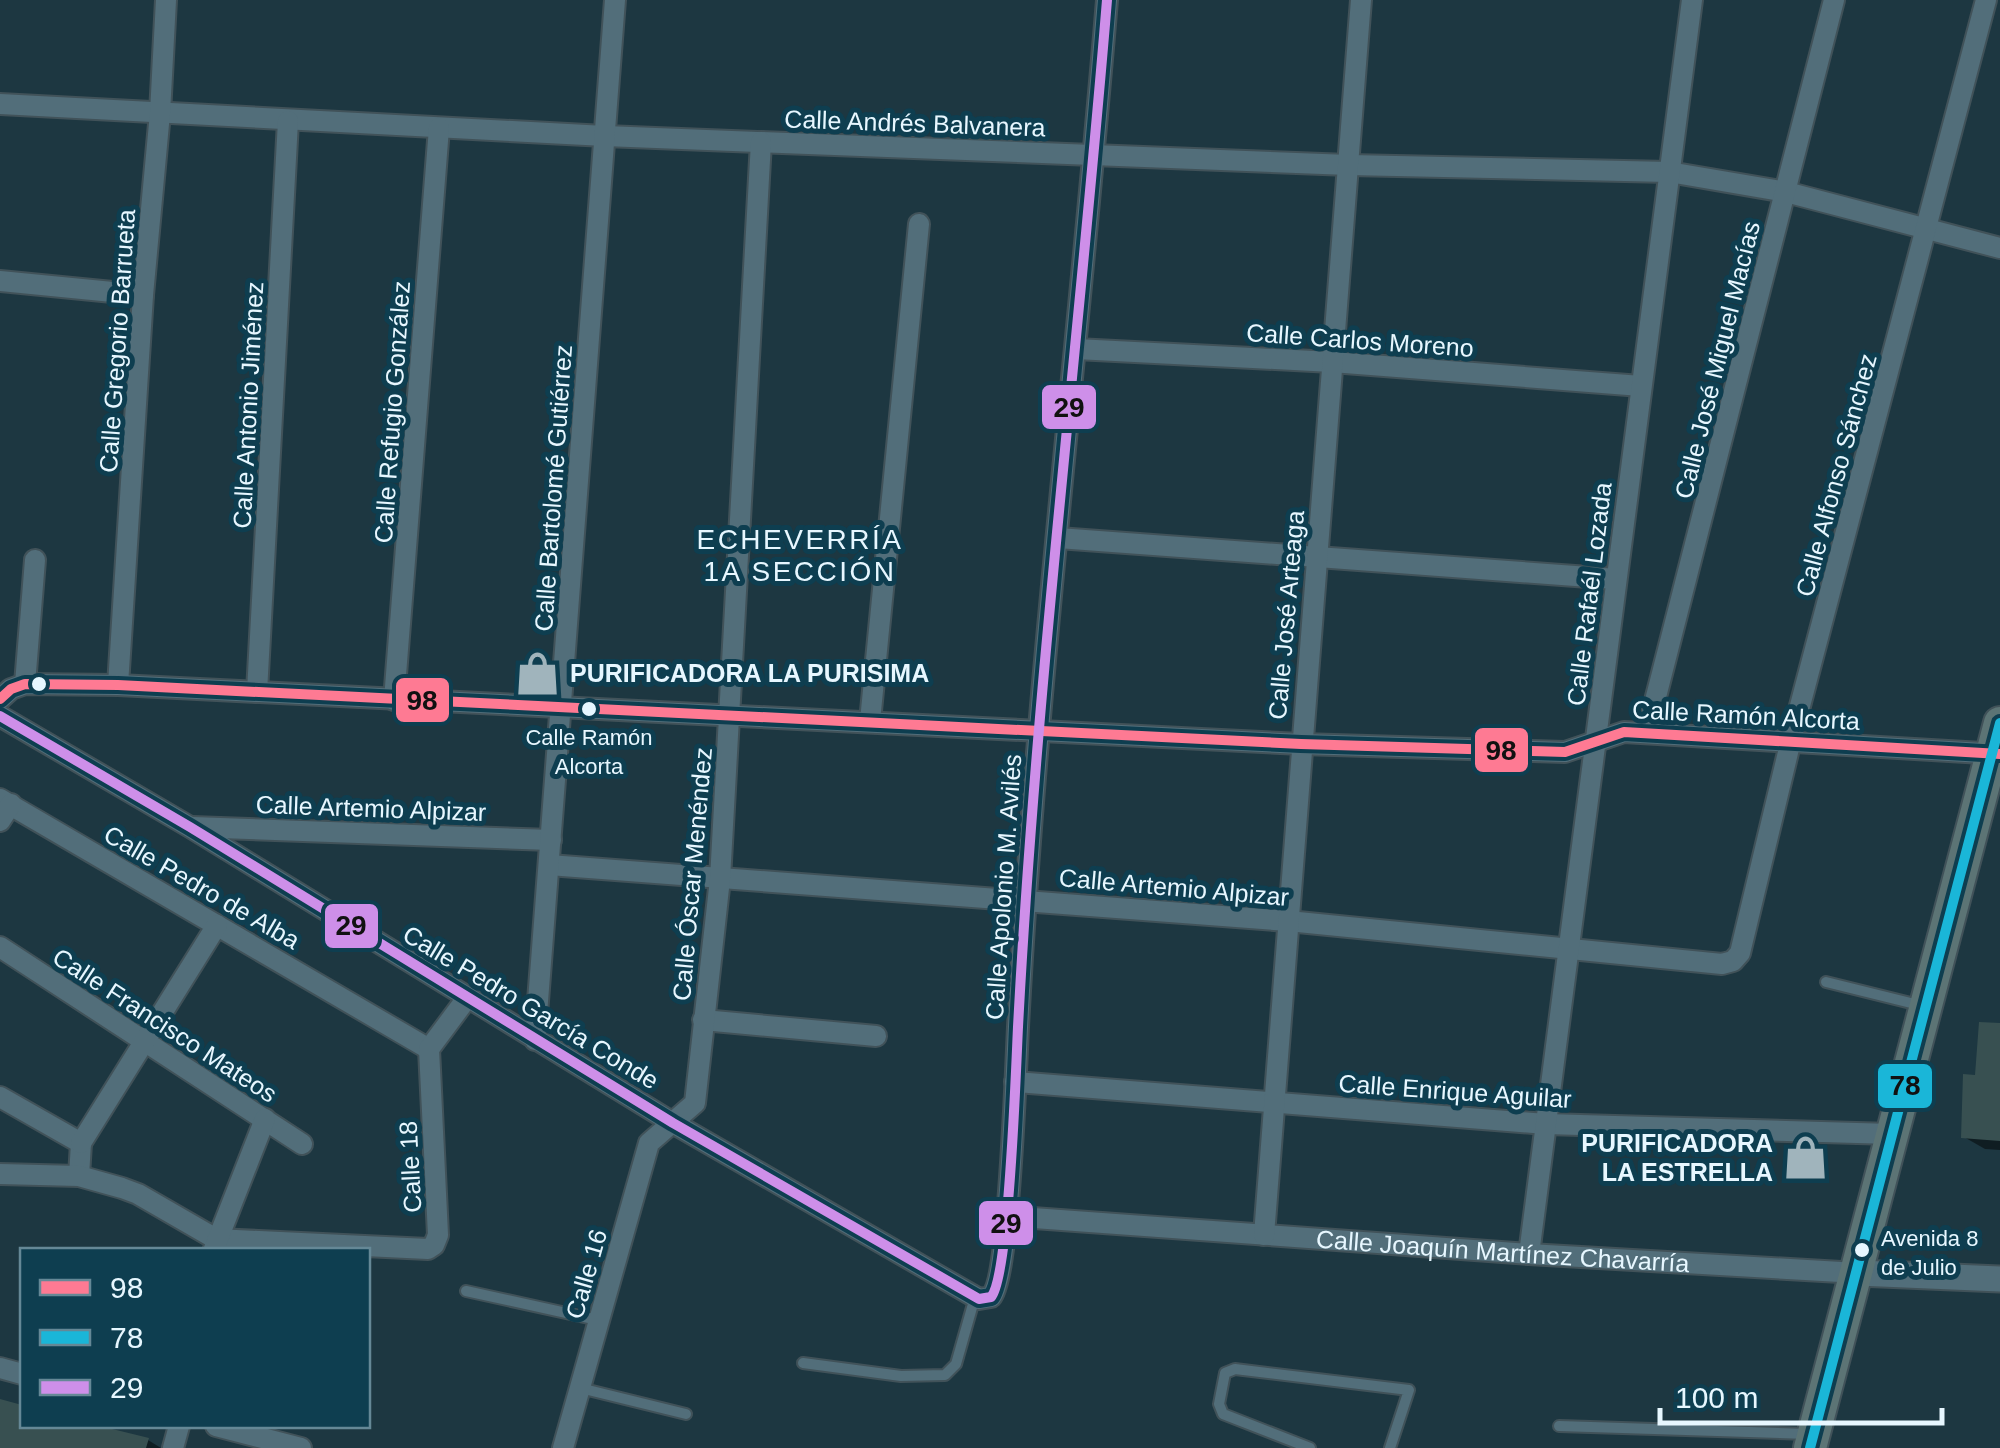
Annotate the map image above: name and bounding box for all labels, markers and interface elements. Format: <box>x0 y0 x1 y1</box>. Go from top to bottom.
street label: Calle Andrés Balvanera <box>784 104 1046 142</box>
street label: Calle Gregorio Barrueta <box>94 208 140 474</box>
street label: Calle José Miguel Macías <box>1669 218 1765 502</box>
street label: Calle Refugio González <box>369 280 415 544</box>
street label: Calle Antonio Jiménez <box>228 281 268 529</box>
street label: Calle Carlos Moreno <box>1245 318 1475 362</box>
street label: Calle Bartolomé Gutiérrez <box>529 344 577 632</box>
street label: Calle Alfonso Sánchez <box>1790 351 1882 599</box>
line badge: 29 <box>1040 383 1098 431</box>
text: 29 <box>1053 392 1085 423</box>
street label: Calle Rafaél Lozada <box>1561 480 1617 707</box>
street label: Calle José Arteaga <box>1263 509 1309 721</box>
district label: ECHEVERRÍA 1A SECCIÓN <box>696 524 904 587</box>
shop icon: PURIFICADORA LA PURISIMA <box>513 649 561 697</box>
place label: PURIFICADORA LA PURISIMA <box>570 659 929 687</box>
unlabelled marker <box>29 674 49 694</box>
line badge: 98 <box>394 676 451 724</box>
text: 98 <box>406 685 438 716</box>
street label: Calle Ramón Alcorta <box>1631 695 1861 735</box>
marker: Calle Ramón Alcorta <box>579 699 599 719</box>
place label: Calle Ramón Alcorta <box>525 725 653 779</box>
line badge: 98 <box>1473 726 1530 774</box>
text: 98 <box>1485 735 1517 766</box>
street label: Calle Óscar Menéndez <box>667 746 717 1002</box>
street label: Calle Apolonio M. Avilés <box>980 753 1026 1021</box>
street label: Calle Artemio Alpizar <box>255 790 487 826</box>
street label: Calle Pedro de Alba <box>99 820 305 954</box>
street label: Calle Artemio Alpizar <box>1058 863 1290 911</box>
line badge: 29 <box>323 902 380 950</box>
text: 29 <box>335 910 367 941</box>
street label: Calle Pedro García Conde <box>398 919 664 1095</box>
street label: Calle Francisco Mateos <box>48 942 282 1108</box>
line badge: 78 <box>1876 1062 1934 1110</box>
street label: Calle Enrique Aguilar <box>1338 1069 1572 1113</box>
text: 78 <box>1889 1070 1921 1101</box>
street label: Calle 18 <box>394 1120 426 1214</box>
place label: PURIFICADORA LA ESTRELLA <box>1581 1129 1773 1186</box>
shop icon: PURIFICADORA LA ESTRELLA <box>1782 1133 1830 1181</box>
line badge: 29 <box>977 1199 1035 1247</box>
text: 29 <box>990 1208 1022 1239</box>
street label: Calle Joaquín Martínez Chavarría <box>1315 1225 1690 1277</box>
street label: Calle 16 <box>560 1226 612 1322</box>
place label: Avenida 8 de Julio <box>1881 1226 1978 1280</box>
marker: Avenida 8 de Julio <box>1852 1240 1872 1260</box>
legend <box>20 1248 370 1428</box>
text: 98 <box>110 1271 143 1304</box>
text: 78 <box>110 1321 143 1354</box>
scale bar <box>1660 1363 1942 1425</box>
text: 29 <box>110 1371 143 1404</box>
text: 100 m <box>1675 1381 1758 1414</box>

